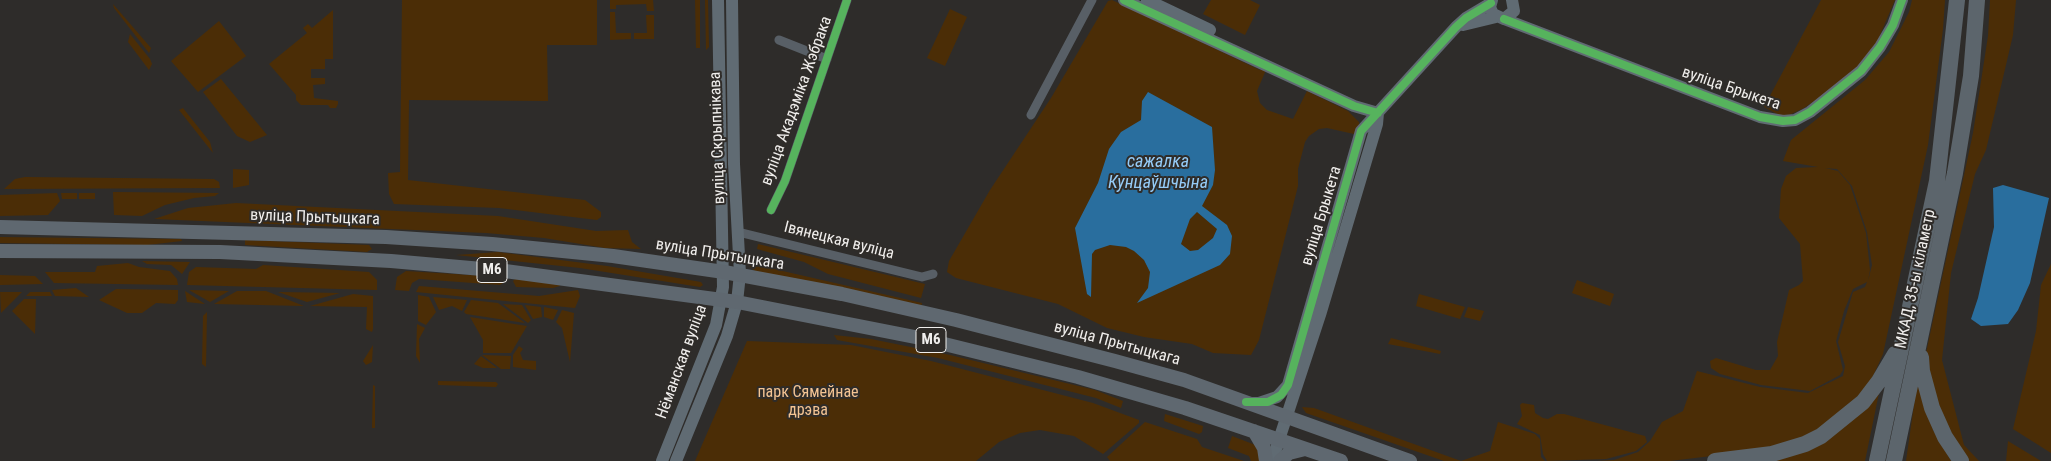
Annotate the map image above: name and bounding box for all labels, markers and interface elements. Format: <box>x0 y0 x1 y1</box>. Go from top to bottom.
street label: вуліца Акадэміка Жэбрака <box>757 14 837 188</box>
street label: вуліца Брыкета <box>1679 63 1783 115</box>
street label: вуліца Скрыпнікава <box>706 71 730 205</box>
water label: сажалка Кунцаўшчына <box>1108 151 1208 193</box>
street label: вуліца Брыкета <box>1298 164 1346 268</box>
street label: вуліца Прытыцкага <box>250 206 380 230</box>
street label: МКАД, 35-ы кіламетр <box>1892 208 1940 350</box>
street label: Івянецкая вуліца <box>782 218 896 264</box>
street label: вуліца Прытыцкага <box>654 235 786 275</box>
road number: М6 <box>477 258 507 282</box>
street label: Нёманская вуліца <box>652 302 712 422</box>
street label: вуліца Прытыцкага <box>1052 318 1182 370</box>
road number: М6 <box>916 328 946 352</box>
park label: парк Сямейнае дрэва <box>757 383 859 421</box>

